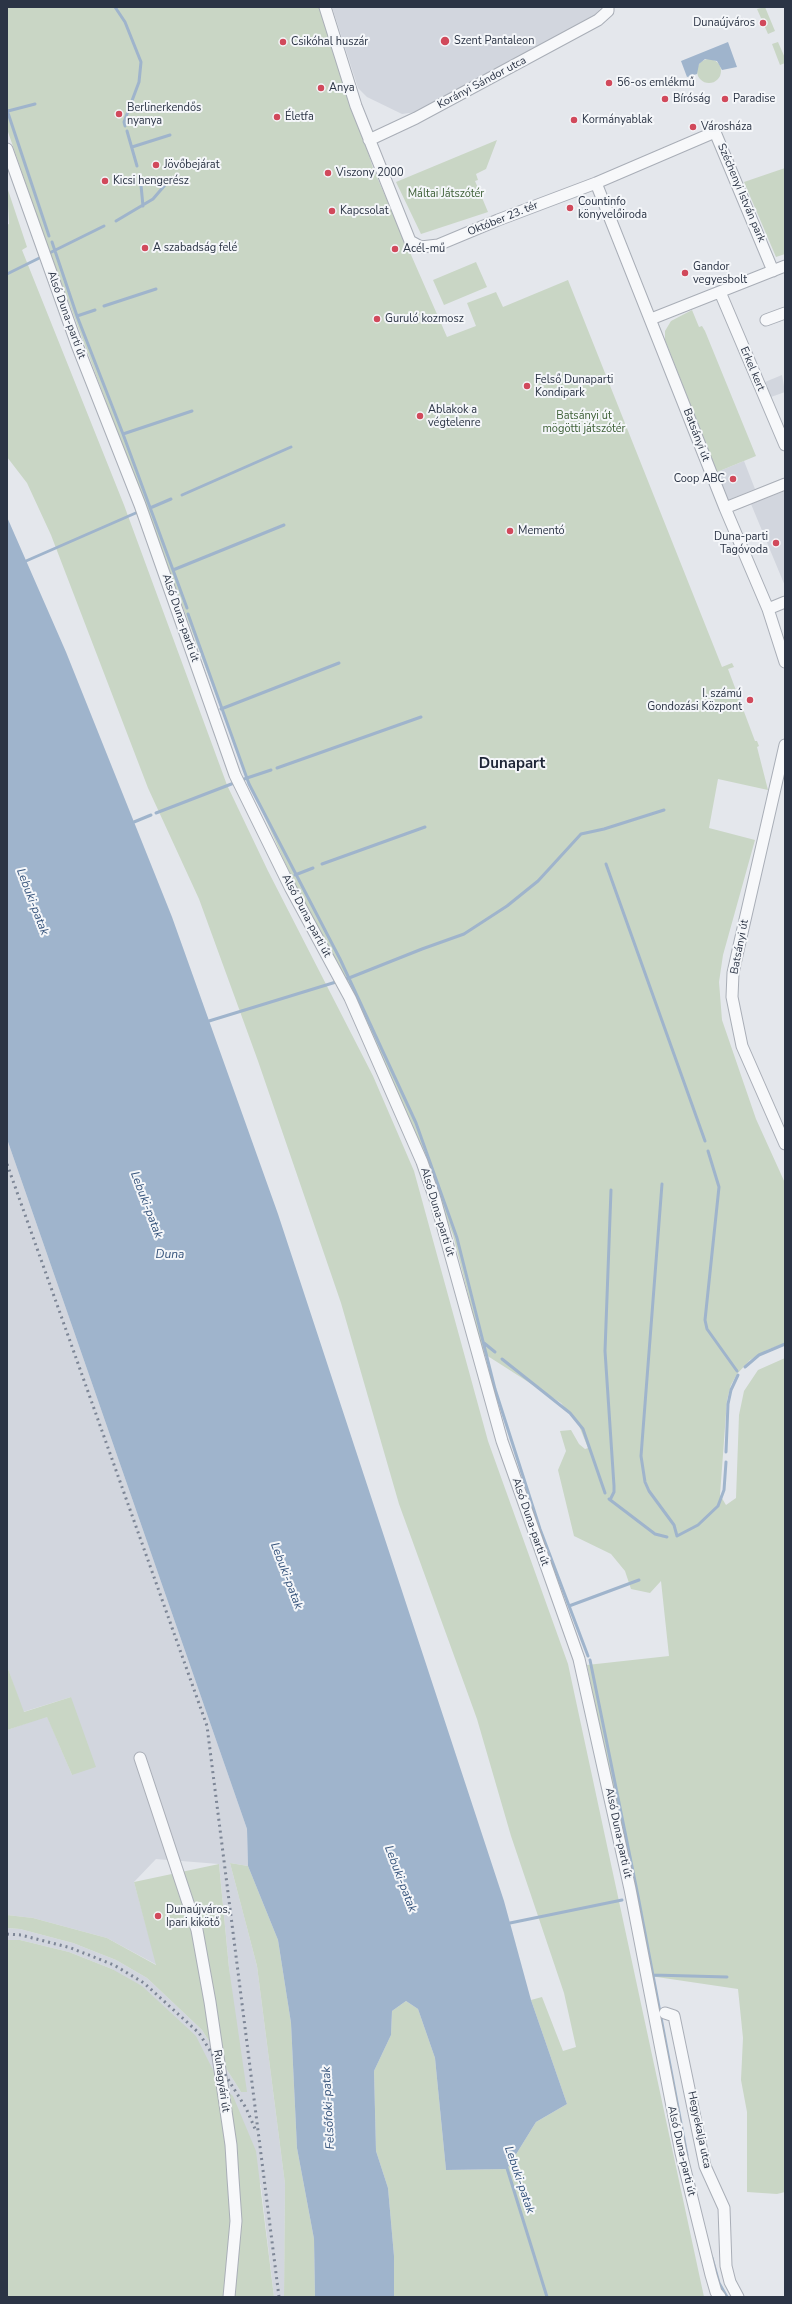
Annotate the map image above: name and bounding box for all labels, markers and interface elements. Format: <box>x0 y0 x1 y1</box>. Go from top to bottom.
place label: Dunaújváros <box>693 16 755 30</box>
marker: Dunaújváros <box>758 18 768 28</box>
place label: Szent Pantaleon <box>454 34 534 48</box>
place label: Csikóhal huszár <box>291 35 368 49</box>
marker: Szent Pantaleon <box>439 35 451 47</box>
marker: Csikóhal huszár <box>278 37 288 47</box>
street label: Korányi Sándor utca <box>435 54 529 112</box>
place label: 56-os emlékmű <box>617 76 695 90</box>
marker: 56-os emlékmű <box>604 78 614 88</box>
place label: Anya <box>329 81 355 95</box>
marker: Anya <box>316 83 326 93</box>
place label: Bíróság <box>673 92 711 106</box>
place label: Paradise <box>733 92 775 106</box>
marker: Bíróság <box>660 94 670 104</box>
marker: Paradise <box>720 94 730 104</box>
place label: Berlinerkendős nyanya <box>127 101 201 127</box>
marker: Berlinerkendős nyanya <box>114 109 124 119</box>
place label: Életfa <box>285 110 314 124</box>
marker: Életfa <box>272 112 282 122</box>
place label: Kormányablak <box>582 113 653 127</box>
marker: Kormányablak <box>569 115 579 125</box>
place label: Városháza <box>701 120 752 134</box>
marker: Városháza <box>688 122 698 132</box>
street label: Széchenyi István park <box>714 142 768 244</box>
place label: Jövőbejárat <box>164 158 220 172</box>
marker: Jövőbejárat <box>151 160 161 170</box>
place label: Viszony 2000 <box>336 166 404 180</box>
marker: Viszony 2000 <box>323 168 333 178</box>
place label: Kicsi hengerész <box>113 174 189 188</box>
marker: Kicsi hengerész <box>100 176 110 186</box>
park label: Máltai Játszótér <box>408 187 484 201</box>
place label: Countinfo könyvelőiroda <box>578 195 647 221</box>
street label: Október 23. tér <box>466 199 540 239</box>
marker: Countinfo könyvelőiroda <box>565 203 575 213</box>
place label: Kapcsolat <box>340 204 389 218</box>
marker: Kapcsolat <box>327 206 337 216</box>
place label: A szabadság felé <box>153 241 237 255</box>
place label: Acél-mű <box>403 242 445 256</box>
marker: A szabadság felé <box>140 243 150 253</box>
marker: Acél-mű <box>390 244 400 254</box>
place label: Gandor vegyesbolt <box>693 260 747 286</box>
marker: Gandor vegyesbolt <box>680 268 690 278</box>
street label: Alsó Duna-parti út <box>44 269 88 361</box>
place label: Guruló kozmosz <box>385 312 464 326</box>
marker: Guruló kozmosz <box>372 314 382 324</box>
street label: Erkel kert <box>737 345 767 393</box>
place label: Felső Dunaparti Kondipark <box>535 373 613 399</box>
marker: Felső Dunaparti Kondipark <box>522 381 532 391</box>
place label: Ablakok a végtelenre <box>428 403 481 429</box>
street label: Batsányi út <box>680 407 712 463</box>
park label: Batsányi út mögötti játszótér <box>542 409 626 435</box>
marker: Ablakok a végtelenre <box>415 411 425 421</box>
place label: Coop ABC <box>674 472 725 486</box>
marker: Coop ABC <box>728 474 738 484</box>
place label: Mementó <box>518 524 565 538</box>
marker: Mementó <box>505 526 515 536</box>
place label: Duna-parti Tagóvoda <box>714 530 768 556</box>
marker: Duna-parti Tagóvoda <box>771 538 781 548</box>
street label: Alsó Duna-parti út <box>159 572 201 664</box>
place label: I. számú Gondozási Központ <box>647 687 742 713</box>
marker: I. számú Gondozási Központ <box>745 695 755 705</box>
district label: Dunapart <box>479 755 545 773</box>
water label: Lebuki-patak <box>13 867 51 937</box>
street label: Alsó Duna-parti út <box>279 872 333 960</box>
street label: Batsányi út <box>728 919 752 975</box>
street label: Alsó Duna-parti út <box>417 1166 457 1258</box>
water label: Lebuki-patak <box>127 1170 165 1240</box>
water label: Duna <box>156 1248 184 1262</box>
street label: Alsó Duna-parti út <box>509 1476 551 1568</box>
water label: Lebuki-patak <box>267 1541 305 1611</box>
street label: Alsó Duna-parti út <box>602 1787 634 1879</box>
water label: Lebuki-patak <box>381 1844 419 1914</box>
place label: Dunaújváros, Ipari kikötő <box>166 1903 230 1929</box>
marker: Dunaújváros, Ipari kikötő <box>153 1911 163 1921</box>
street label: Ruhagyári út <box>210 2049 232 2113</box>
water label: Felsőfoki-patak <box>320 2066 338 2150</box>
street label: Hegyekalja utca <box>684 2090 714 2170</box>
street label: Alsó Duna-parti út <box>664 2105 698 2197</box>
water label: Lebuki-patak <box>501 2144 537 2216</box>

